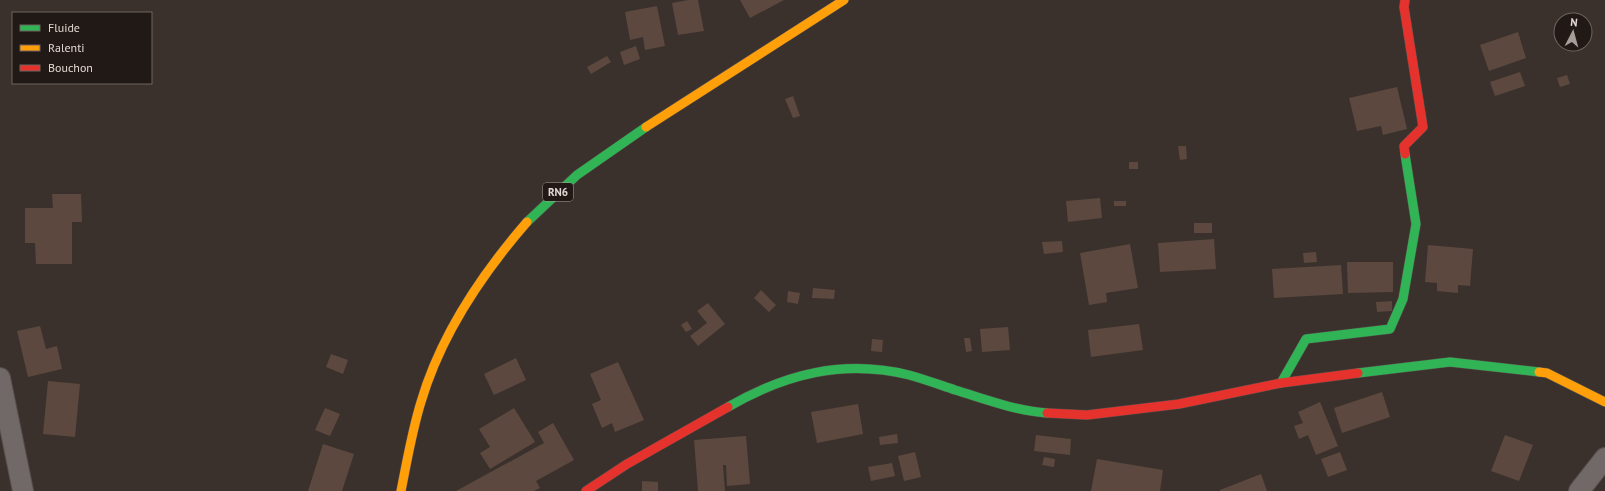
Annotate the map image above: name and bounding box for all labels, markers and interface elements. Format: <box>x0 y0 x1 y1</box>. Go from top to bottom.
legend <box>12 12 152 84</box>
north arrow <box>1553 12 1593 52</box>
text: N <box>1570 15 1578 29</box>
text: Fluide <box>48 20 80 35</box>
text: Ralenti <box>48 40 84 55</box>
text: Bouchon <box>48 60 93 75</box>
road number: RN6 <box>543 183 573 201</box>

